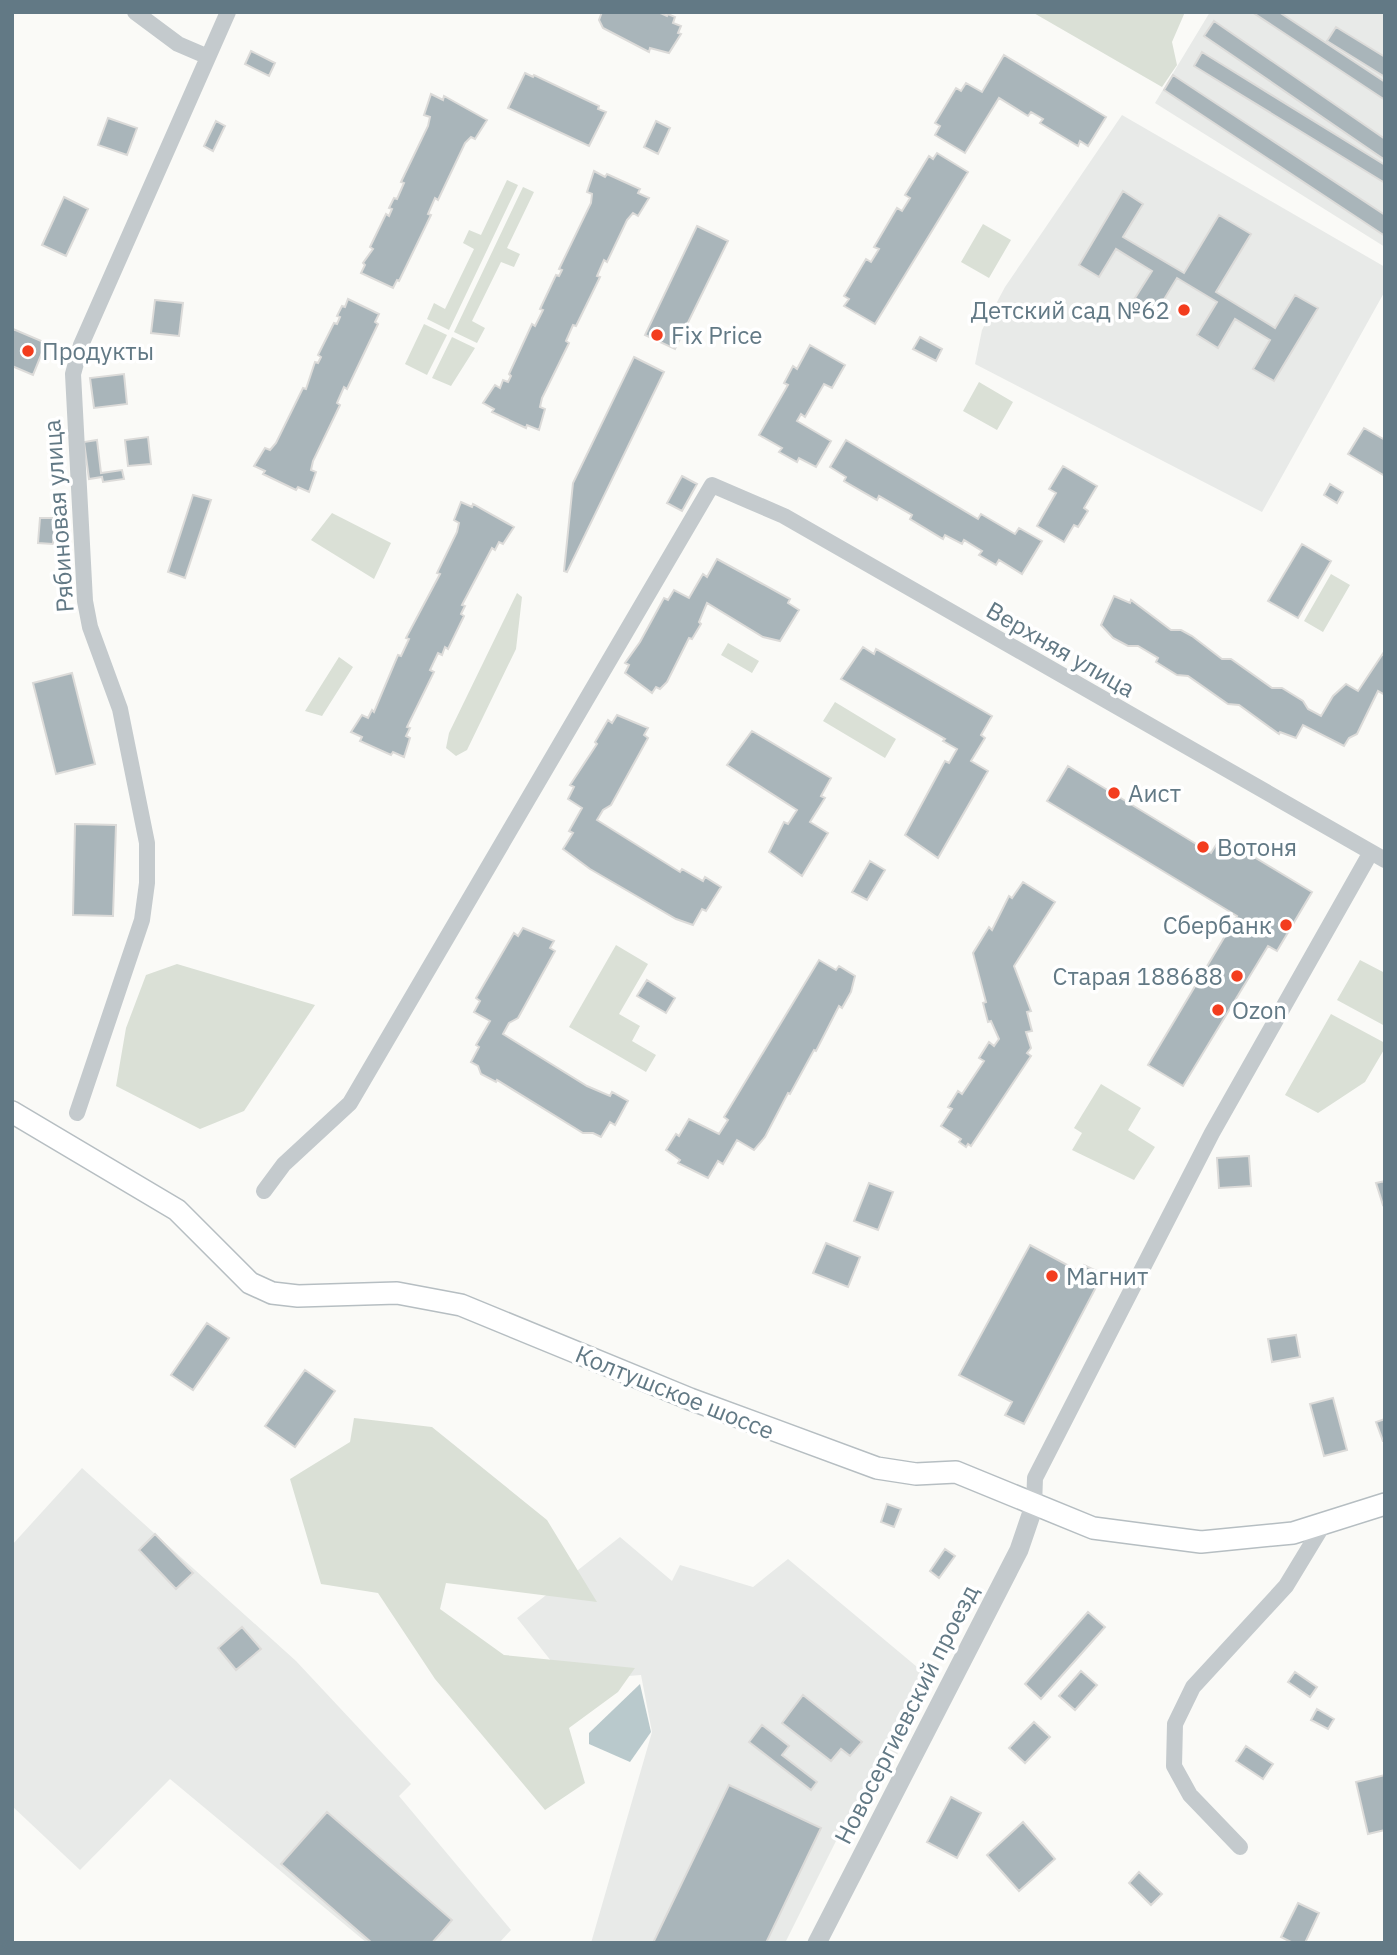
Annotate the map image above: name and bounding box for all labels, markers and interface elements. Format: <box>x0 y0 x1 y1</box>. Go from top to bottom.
place label: Детский сад №62 <box>971 294 1170 326</box>
marker: Детский сад №62 <box>1176 302 1192 318</box>
place label: Fix Price <box>671 319 762 351</box>
marker: Fix Price <box>649 327 665 343</box>
place label: Продукты <box>42 335 154 367</box>
marker: Продукты <box>20 343 36 359</box>
street label: Рябиновая улица <box>35 418 81 614</box>
street label: Верхняя улица <box>981 593 1141 705</box>
place label: Аист <box>1128 777 1181 809</box>
marker: Аист <box>1106 785 1122 801</box>
place label: Вотоня <box>1217 831 1297 863</box>
marker: Вотоня <box>1195 839 1211 855</box>
place label: Сбербанк <box>1163 909 1272 941</box>
marker: Сбербанк <box>1278 917 1294 933</box>
place label: Старая 188688 <box>1053 960 1223 992</box>
marker: Старая 188688 <box>1229 968 1245 984</box>
place label: Ozon <box>1232 994 1287 1026</box>
marker: Ozon <box>1210 1002 1226 1018</box>
place label: Магнит <box>1066 1260 1148 1292</box>
marker: Магнит <box>1044 1268 1060 1284</box>
street label: Колтушское шоссе <box>571 1338 779 1446</box>
street label: Новосергиевский проезд <box>827 1579 985 1849</box>

